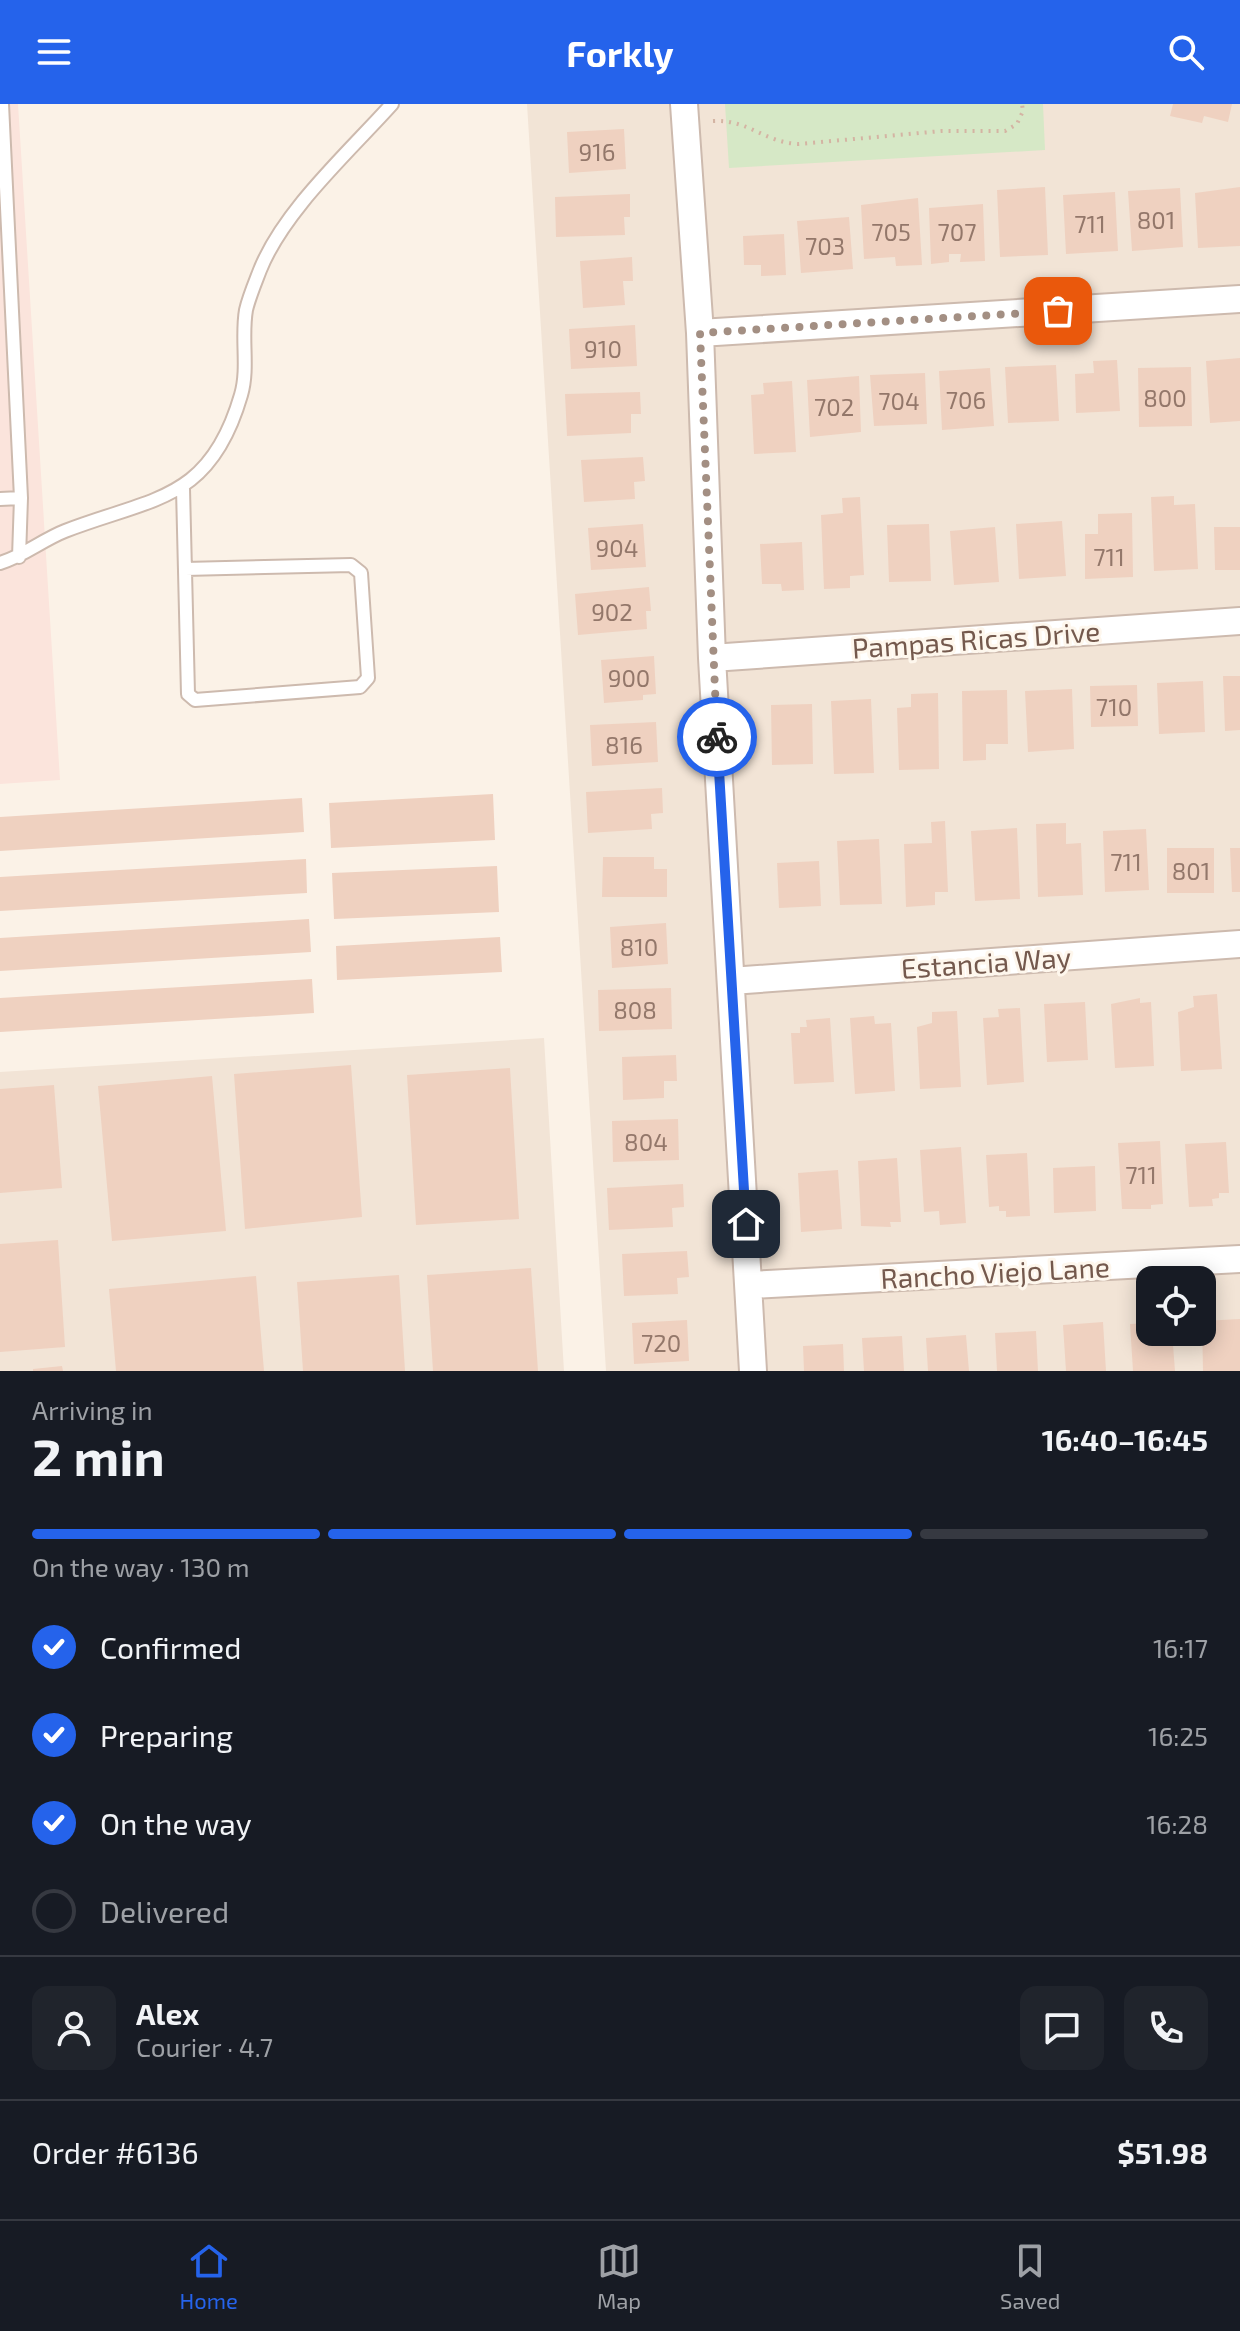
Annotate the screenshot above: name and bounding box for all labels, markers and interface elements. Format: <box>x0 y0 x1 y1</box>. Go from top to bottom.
icon: menu <box>32 30 76 74</box>
icon: search <box>1164 30 1208 74</box>
text: Forkly <box>566 31 674 74</box>
house number: 916 <box>578 137 616 166</box>
house number: 801 <box>1137 205 1175 234</box>
house number: 711 <box>1074 209 1106 238</box>
house number: 705 <box>871 217 911 246</box>
house number: 707 <box>937 217 977 246</box>
house number: 703 <box>805 231 845 260</box>
pin <box>1024 277 1092 345</box>
icon: bag <box>1036 289 1080 333</box>
house number: 910 <box>584 334 622 363</box>
house number: 800 <box>1143 383 1187 412</box>
house number: 706 <box>946 385 986 414</box>
house number: 704 <box>878 386 920 415</box>
house number: 702 <box>814 392 854 421</box>
house number: 904 <box>596 533 638 562</box>
house number: 711 <box>1093 542 1125 571</box>
house number: 902 <box>591 597 633 626</box>
street label: Pampas Ricas Drive <box>851 613 1101 665</box>
house number: 900 <box>608 663 650 692</box>
house number: 710 <box>1096 692 1132 721</box>
courier <box>677 697 757 777</box>
icon: bike <box>695 715 739 759</box>
house number: 816 <box>605 730 643 759</box>
house number: 711 <box>1110 847 1142 876</box>
house number: 801 <box>1172 856 1210 885</box>
house number: 810 <box>620 932 658 961</box>
street label: Estancia Way <box>900 939 1072 985</box>
house number: 808 <box>613 995 657 1024</box>
house number: 804 <box>624 1127 668 1156</box>
house number: 711 <box>1125 1160 1157 1189</box>
pin <box>712 1190 780 1258</box>
icon: home <box>724 1202 768 1246</box>
street label: Rancho Viejo Lane <box>879 1249 1111 1295</box>
map controls <box>1136 1266 1216 1346</box>
button: locate <box>1136 1266 1216 1346</box>
house number: 720 <box>641 1328 681 1357</box>
text: Arriving in <box>32 1394 153 1425</box>
text: 16:40–16:45 <box>1042 1421 1208 1457</box>
text: 2 min <box>32 1424 165 1486</box>
text: On the way · 130 m <box>32 1551 250 1582</box>
icon: check <box>32 1625 76 1669</box>
text: Confirmed <box>100 1629 241 1665</box>
text: 16:17 <box>1153 1632 1208 1663</box>
icon: check <box>32 1713 76 1757</box>
text: Preparing <box>100 1717 233 1753</box>
text: 16:25 <box>1148 1720 1208 1751</box>
icon: check <box>32 1801 76 1845</box>
text: On the way <box>100 1805 252 1841</box>
text: 16:28 <box>1146 1808 1208 1839</box>
text: Delivered <box>100 1893 229 1929</box>
button: person <box>32 1986 116 2070</box>
button: chat <box>1020 1986 1104 2070</box>
button: phone <box>1124 1986 1208 2070</box>
text: Alex <box>136 1995 199 2031</box>
text: Courier · 4.7 <box>136 2031 273 2062</box>
text: Order #6136 <box>32 2134 199 2170</box>
text: $51.98 <box>1117 2134 1208 2170</box>
tab: Home <box>180 2239 238 2313</box>
tab: Map <box>597 2239 641 2313</box>
tab: Saved <box>1000 2239 1060 2313</box>

